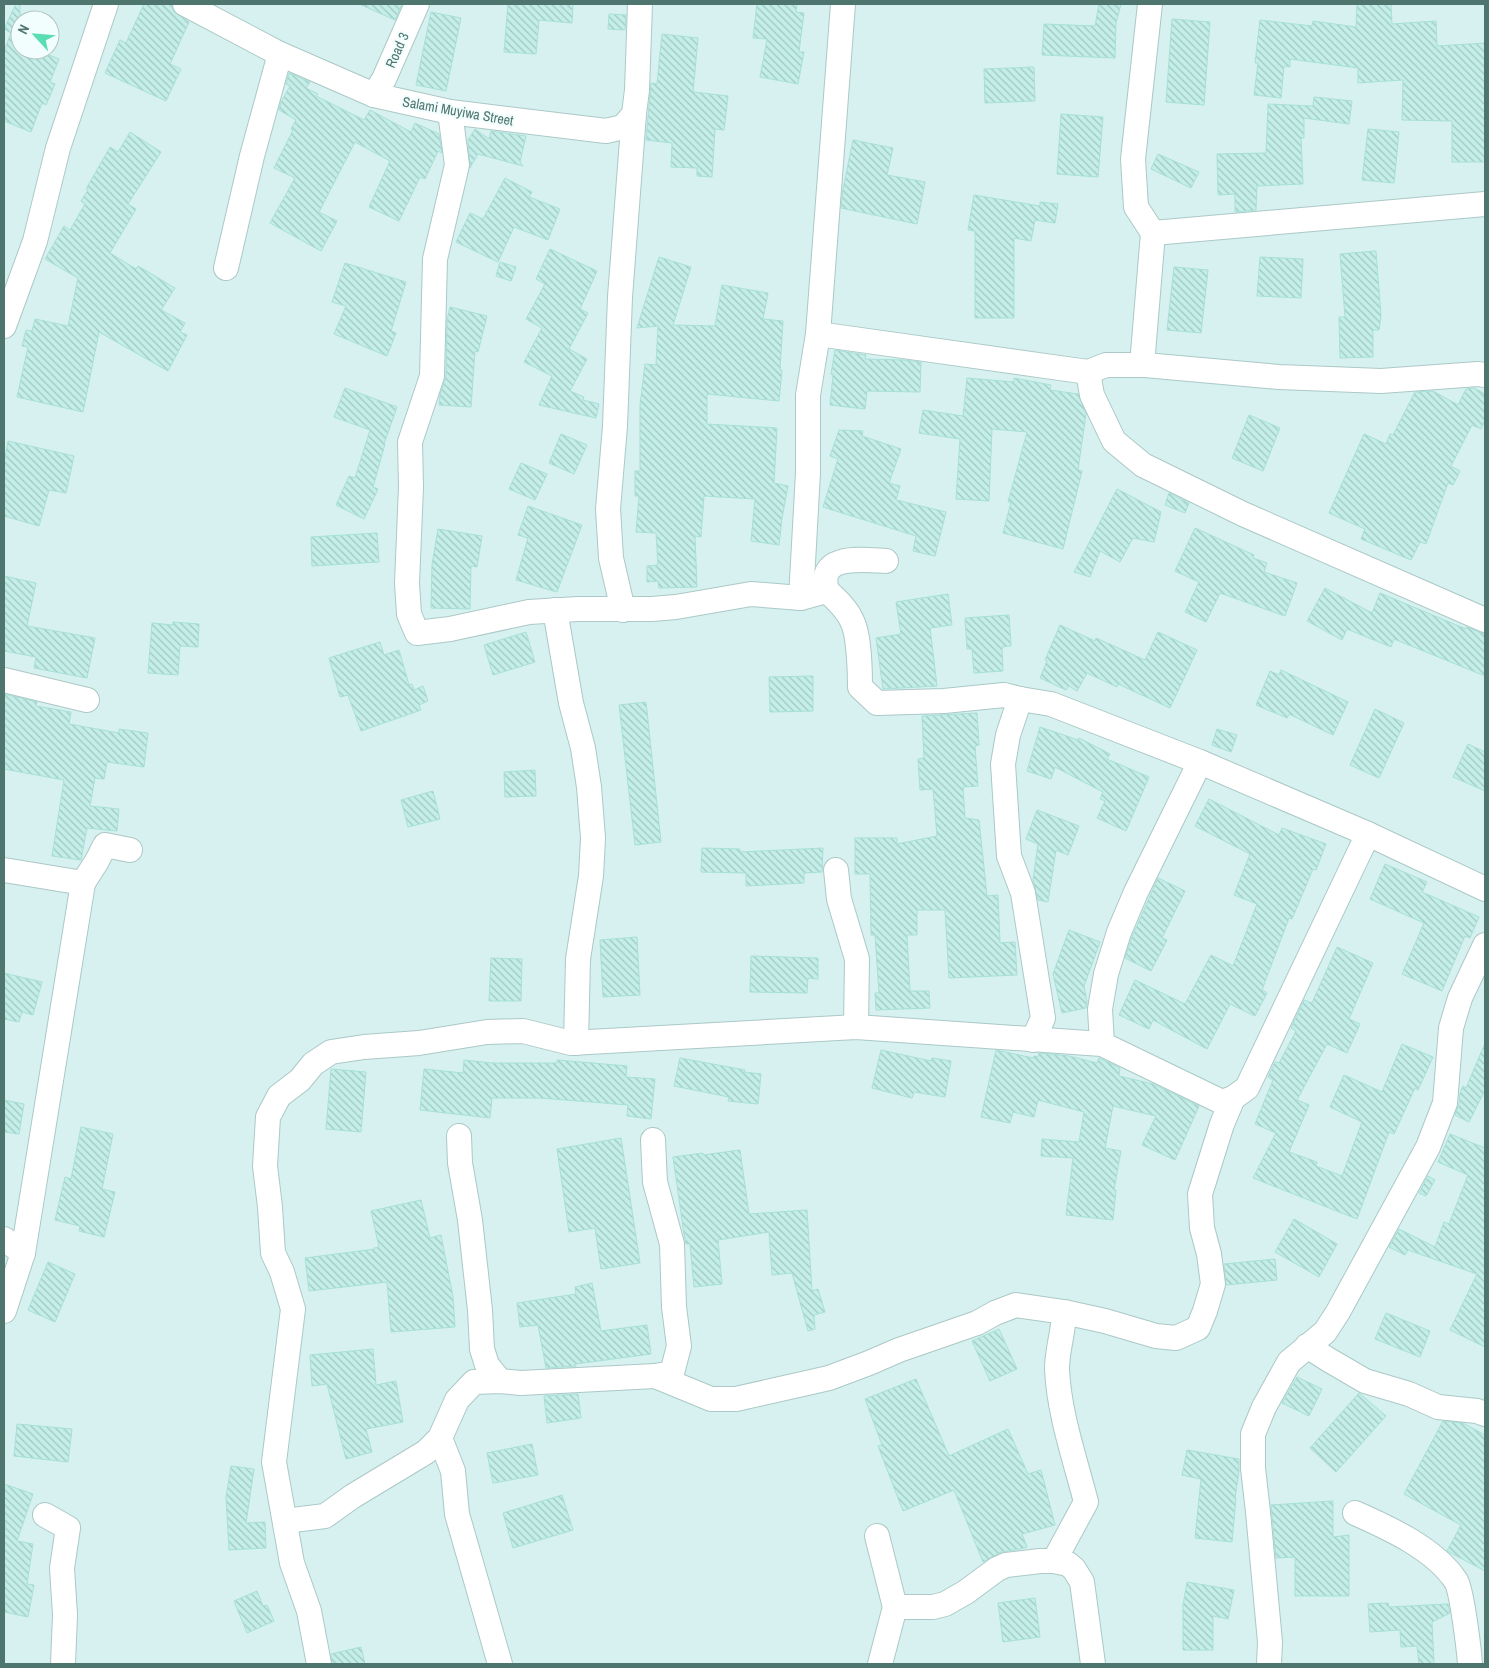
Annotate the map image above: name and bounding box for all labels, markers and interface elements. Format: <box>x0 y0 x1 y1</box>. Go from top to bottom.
north arrow <box>10 10 60 60</box>
text: N <box>13 22 33 37</box>
street label: Road 3 <box>381 29 413 71</box>
street label: Salami Muyiwa Street <box>401 92 515 130</box>

